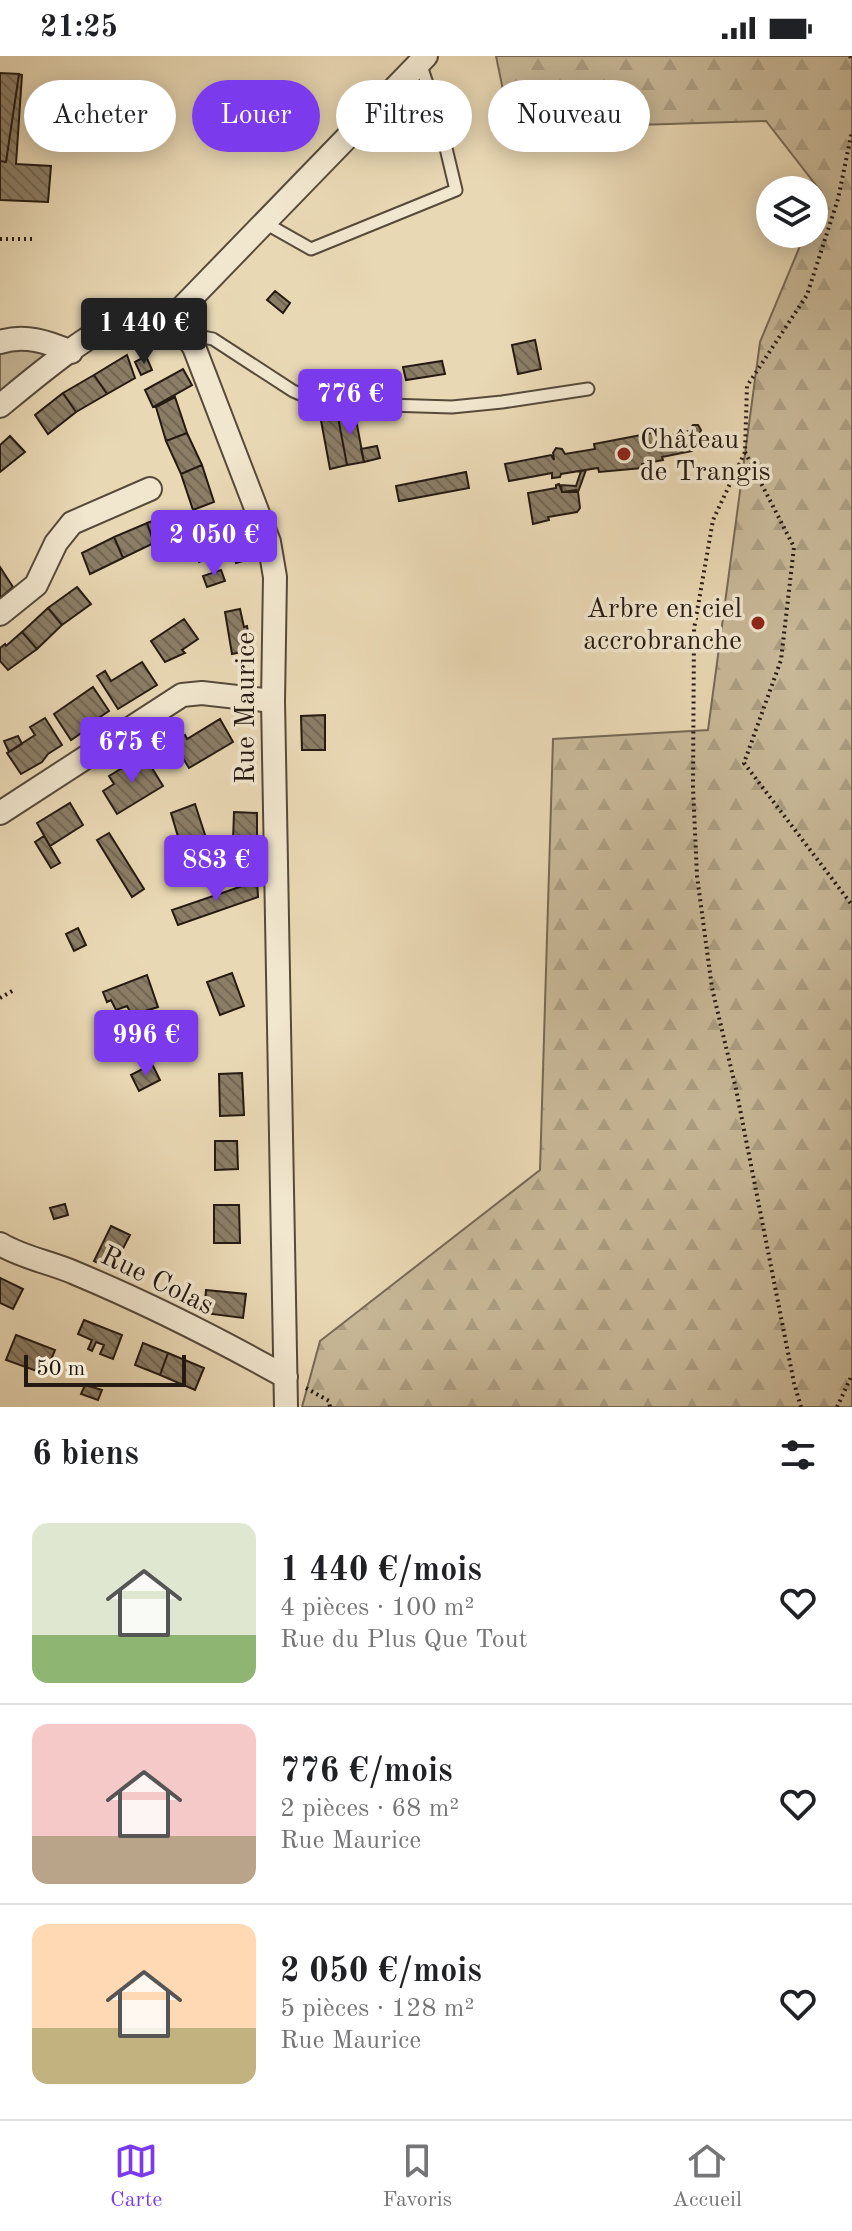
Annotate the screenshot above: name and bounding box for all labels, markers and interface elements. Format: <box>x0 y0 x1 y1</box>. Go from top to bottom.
text: 21:25 <box>40 13 118 43</box>
chip: Acheter <box>24 80 176 152</box>
chip: Louer <box>192 80 320 152</box>
chip: Filtres <box>336 80 472 152</box>
chip: Nouveau <box>488 80 650 152</box>
map controls <box>756 176 828 248</box>
button: layers <box>756 176 828 248</box>
pin: 1 440 € <box>70 298 218 366</box>
text: 1 440 € <box>99 311 189 337</box>
pin: 776 € <box>294 369 406 437</box>
text: 776 € <box>316 382 384 408</box>
place label: Château de Trangis <box>640 427 771 487</box>
marker: Château de Trangis <box>615 445 633 463</box>
pin: 2 050 € <box>140 510 288 578</box>
text: 2 050 € <box>169 523 259 549</box>
place label: Arbre en ciel accrobranche <box>583 596 742 656</box>
marker: Arbre en ciel accrobranche <box>749 614 767 632</box>
street label: Rue Maurice <box>233 632 261 784</box>
pin: 675 € <box>76 717 188 785</box>
text: 675 € <box>98 730 166 756</box>
pin: 883 € <box>160 835 272 903</box>
text: 883 € <box>182 848 250 874</box>
pin: 996 € <box>90 1010 202 1078</box>
text: 996 € <box>112 1023 180 1049</box>
street label: Rue Colas <box>96 1242 218 1321</box>
scale bar <box>24 1351 186 1387</box>
text: 50 m <box>36 1358 85 1380</box>
icon: filters <box>776 1433 820 1477</box>
text: 6 biens <box>32 1438 139 1472</box>
text: 1 440 €/mois <box>280 1554 482 1588</box>
icon: home <box>96 1555 192 1651</box>
icon: heart <box>776 1581 820 1625</box>
text: 4 pièces · 100 m² <box>280 1595 474 1621</box>
text: Rue du Plus Que Tout <box>280 1627 528 1653</box>
text: 776 €/mois <box>280 1755 453 1789</box>
icon: home <box>96 1756 192 1852</box>
icon: heart <box>776 1782 820 1826</box>
text: 2 pièces · 68 m² <box>280 1796 459 1822</box>
text: Rue Maurice <box>280 1828 421 1854</box>
text: 2 050 €/mois <box>280 1955 482 1989</box>
icon: home <box>96 1956 192 2052</box>
icon: heart <box>776 1982 820 2026</box>
text: 5 pièces · 128 m² <box>280 1996 474 2022</box>
text: Rue Maurice <box>280 2028 421 2054</box>
tab: Carte <box>110 2139 162 2214</box>
tab: Favoris <box>383 2139 452 2214</box>
tab: Accueil <box>672 2139 742 2214</box>

